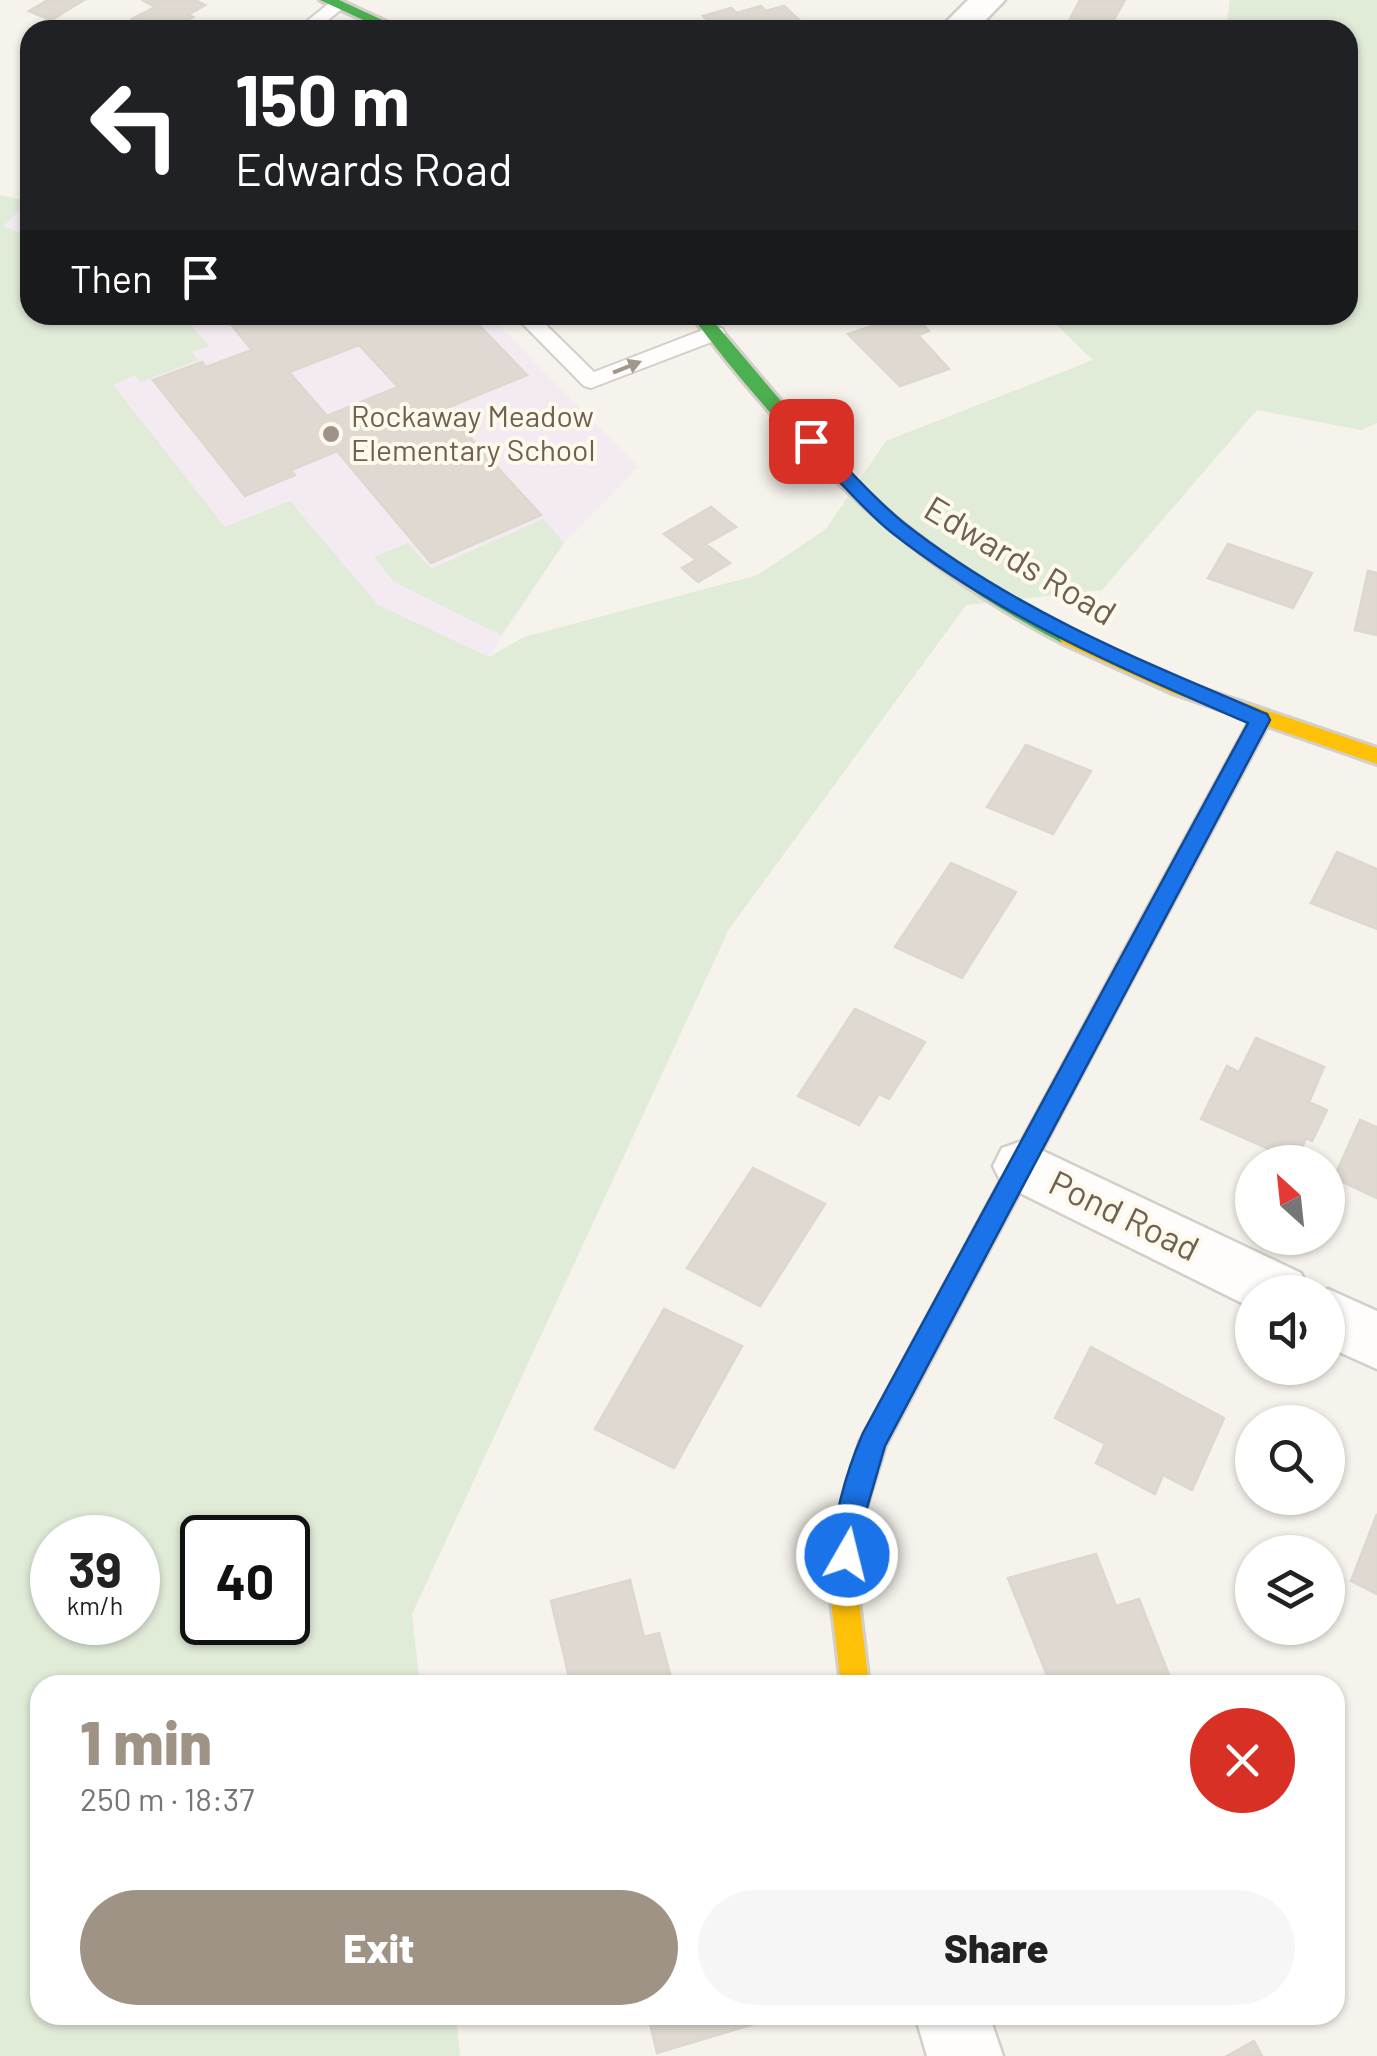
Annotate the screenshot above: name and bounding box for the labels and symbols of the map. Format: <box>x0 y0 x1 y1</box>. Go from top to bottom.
one-way arrow <box>612 358 642 374</box>
place label: Rockaway Meadow Elementary School <box>351 397 595 467</box>
pin <box>769 399 854 484</box>
marker: Rockaway Meadow Elementary School <box>320 423 342 445</box>
street label: Edwards Road <box>918 486 1124 633</box>
north arrow <box>1235 1145 1345 1255</box>
street label: Pond Road <box>1043 1160 1207 1268</box>
position arrow <box>795 1503 899 1607</box>
speed limit sign: 40 <box>180 1515 310 1645</box>

